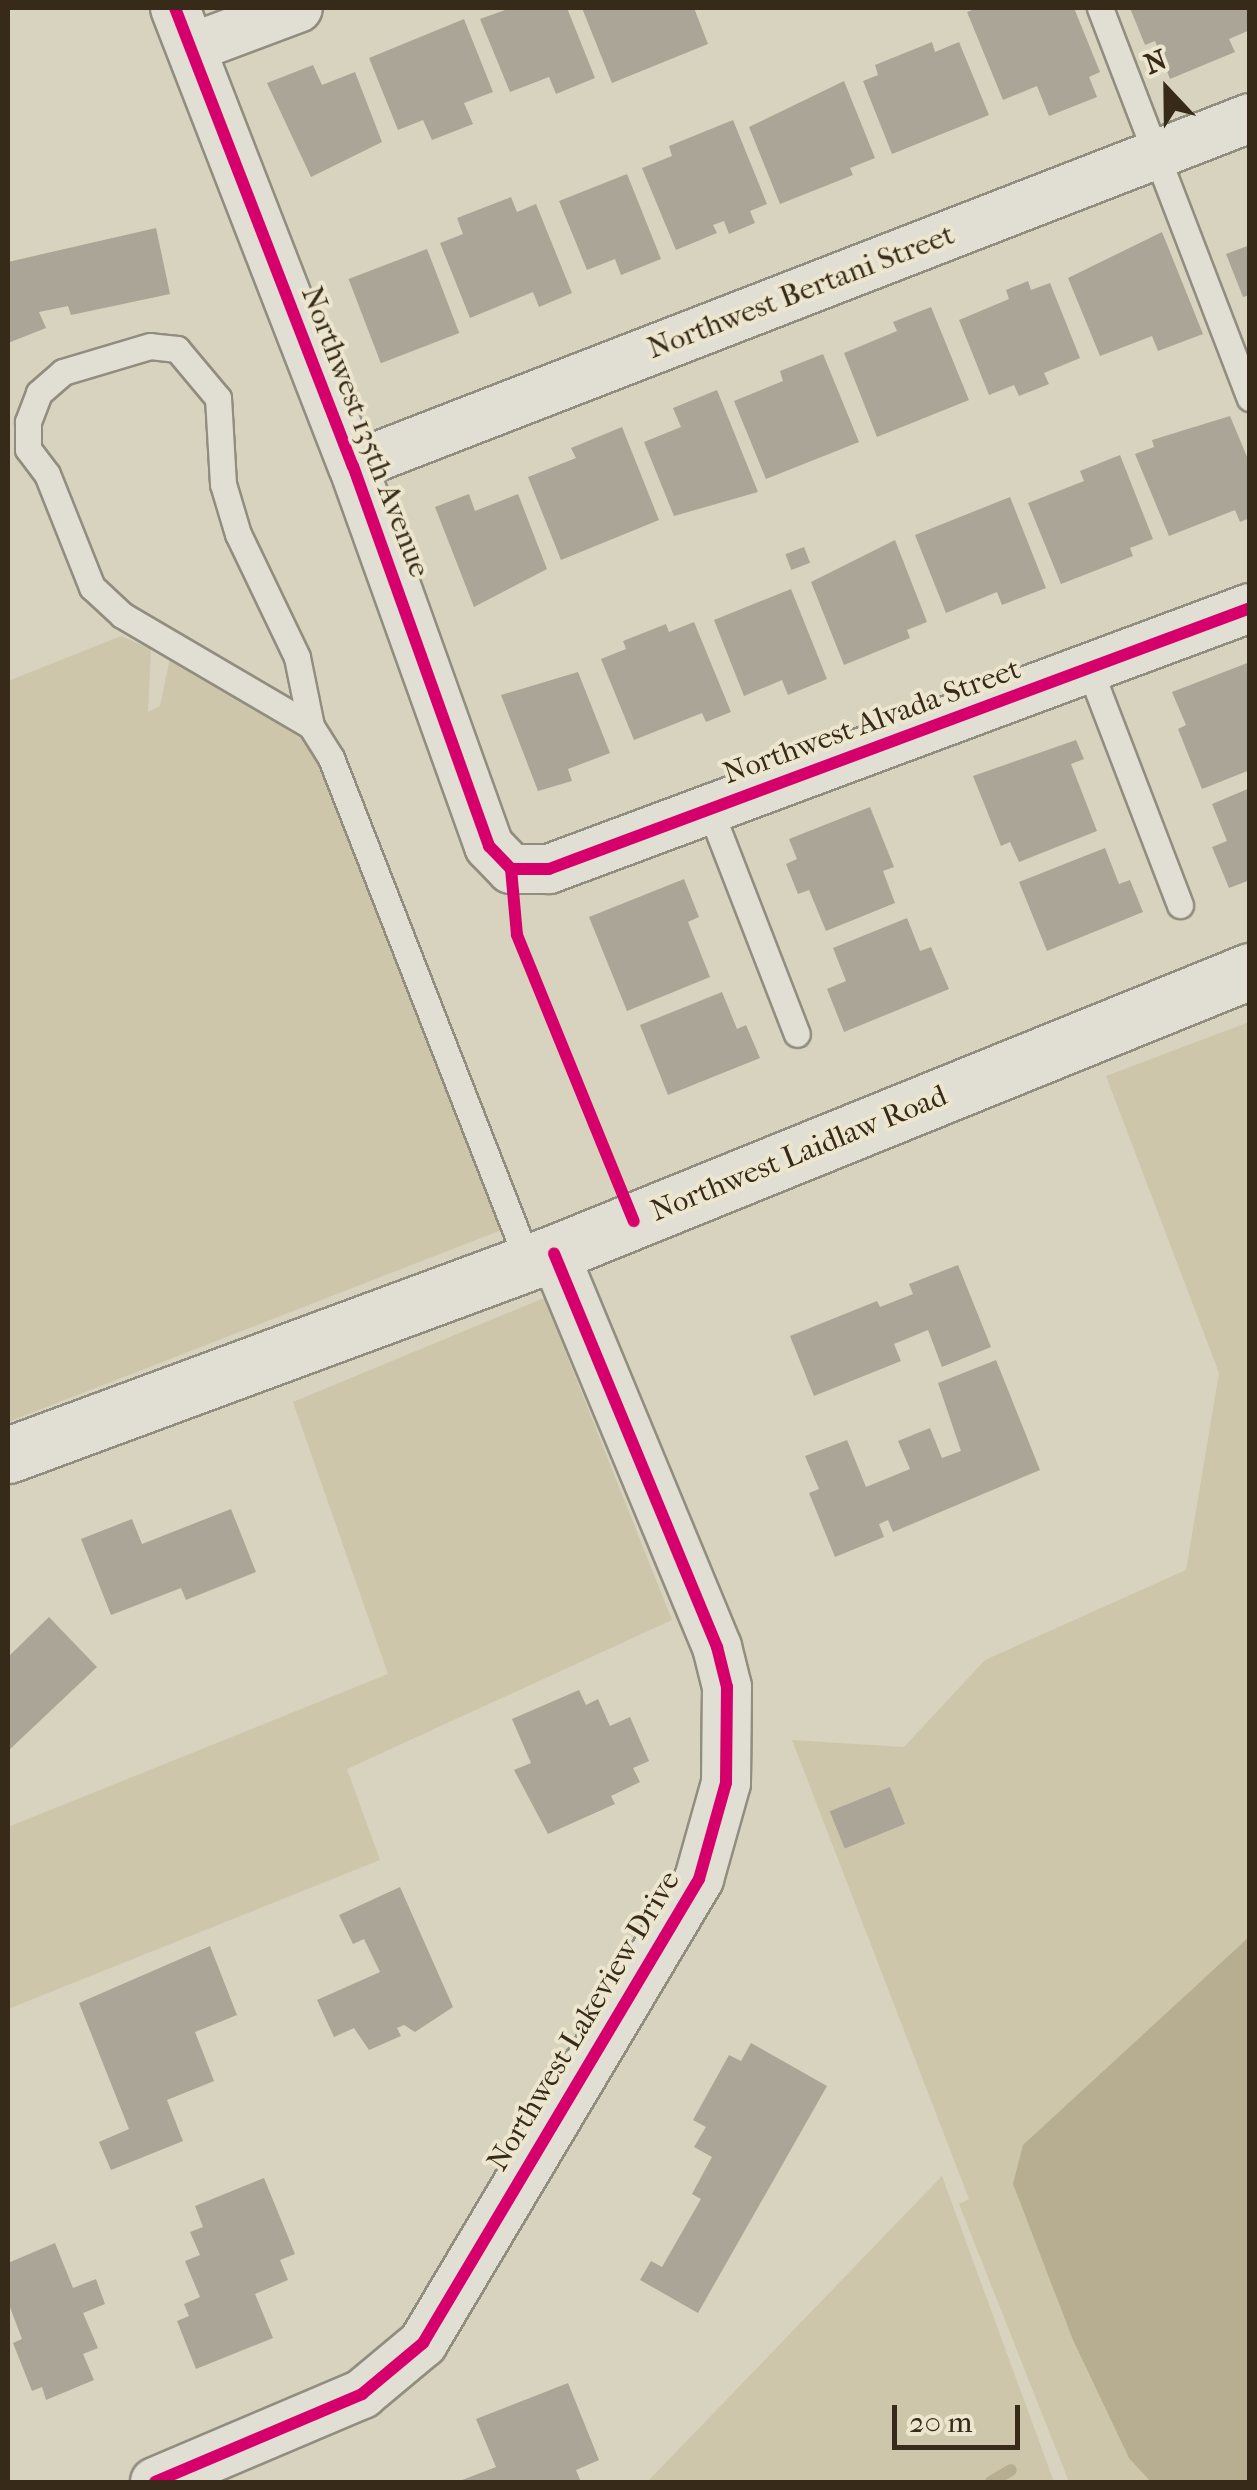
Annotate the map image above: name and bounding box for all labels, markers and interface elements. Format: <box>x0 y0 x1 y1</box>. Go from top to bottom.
north arrow <box>1117 40 1217 140</box>
text: N <box>1140 42 1172 81</box>
street label: Northwest Bertani Street <box>643 217 959 367</box>
street label: Northwest 135th Avenue <box>293 281 437 583</box>
street label: Northwest Alvada Street <box>718 651 1026 793</box>
street label: Northwest Laidlaw Road <box>646 1078 952 1230</box>
street label: Northwest Lakeview Drive <box>480 1864 688 2178</box>
scale bar <box>897 2385 1024 2447</box>
text: 20 m <box>909 2405 972 2440</box>

